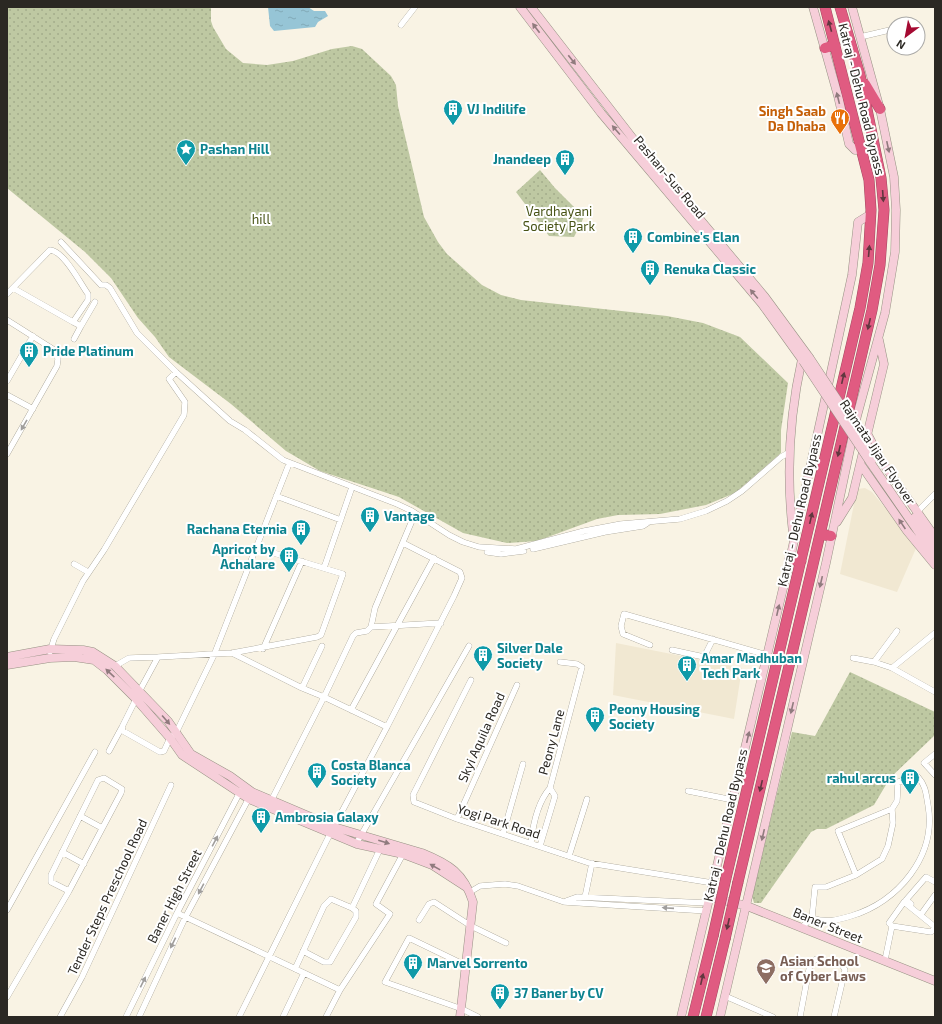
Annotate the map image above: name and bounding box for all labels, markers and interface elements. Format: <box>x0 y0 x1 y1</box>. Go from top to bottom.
north arrow <box>886 16 926 56</box>
one-way arrow <box>827 20 833 32</box>
street label: Katraj - Dehu Road Bypass <box>835 21 889 177</box>
one-way arrow <box>532 22 540 33</box>
text: N <box>894 37 907 53</box>
one-way arrow <box>568 55 576 66</box>
one-way arrow <box>835 92 841 104</box>
building icon: VJ Indilife <box>442 98 464 126</box>
place label: VJ Indilife <box>467 101 526 117</box>
place label: Singh Saab Da Dhaba <box>759 103 826 134</box>
restaurant icon: Singh Saab Da Dhaba <box>829 107 851 135</box>
one-way arrow <box>611 125 620 136</box>
street label: Pashan-Sus Road <box>631 132 709 222</box>
place icon: Pashan Hill <box>175 138 197 166</box>
place label: Pashan Hill <box>200 141 270 157</box>
one-way arrow <box>885 141 891 153</box>
building icon: Jnandeep <box>554 148 576 176</box>
place label: Jnandeep <box>493 151 551 167</box>
one-way arrow <box>879 190 886 202</box>
park label: Vardhayani Society Park <box>523 203 596 234</box>
park label: hill <box>252 211 270 227</box>
building icon: Combine's Elan <box>622 226 644 254</box>
place label: Combine's Elan <box>647 229 740 245</box>
one-way arrow <box>866 244 873 257</box>
building icon: Renuka Classic <box>639 258 661 286</box>
place label: Renuka Classic <box>664 261 756 277</box>
one-way arrow <box>749 289 758 299</box>
one-way arrow <box>865 318 871 331</box>
building icon: Pride Platinum <box>18 340 40 368</box>
place label: Pride Platinum <box>43 343 134 359</box>
one-way arrow <box>841 372 847 384</box>
street label: Rajmata Jijau Flyover <box>837 396 919 508</box>
one-way arrow <box>20 419 27 431</box>
street label: Katraj - Dehu Road Bypass <box>774 432 824 588</box>
one-way arrow <box>836 445 842 457</box>
building icon: Vantage <box>359 505 381 533</box>
place label: Vantage <box>384 508 435 524</box>
one-way arrow <box>809 512 815 524</box>
building icon: Rachana Eternia <box>290 518 312 546</box>
one-way arrow <box>898 519 906 529</box>
place label: Rachana Eternia <box>187 521 287 537</box>
place label: Apricot by Achalare <box>212 541 276 572</box>
building icon: Apricot by Achalare <box>278 545 300 573</box>
one-way arrow <box>818 575 824 588</box>
one-way arrow <box>775 604 781 616</box>
place label: Silver Dale Society <box>497 640 563 671</box>
building icon: Silver Dale Society <box>472 644 494 672</box>
place label: Amar Madhuban Tech Park <box>701 650 802 681</box>
building icon: Amar Madhuban Tech Park <box>676 654 698 682</box>
one-way arrow <box>105 669 114 678</box>
street label: Skyi Aquila Road <box>454 690 508 784</box>
place label: Peony Housing Society <box>609 701 700 732</box>
one-way arrow <box>789 702 795 714</box>
building icon: Peony Housing Society <box>584 705 606 733</box>
street label: Peony Lane <box>535 707 567 777</box>
one-way arrow <box>161 715 171 725</box>
one-way arrow <box>745 730 751 743</box>
street label: Katraj - Dehu Road Bypass <box>700 747 750 903</box>
place label: Costa Blanca Society <box>331 757 411 788</box>
building icon: Costa Blanca Society <box>306 761 328 789</box>
building icon: rahul arcus <box>899 767 921 795</box>
place label: rahul arcus <box>827 770 896 786</box>
one-way arrow <box>757 780 763 793</box>
street label: Yogi Park Road <box>455 800 543 842</box>
building icon: Ambrosia Galaxy <box>250 806 272 834</box>
place label: Ambrosia Galaxy <box>275 809 379 825</box>
street label: Tender Steps Preschool Road <box>64 816 150 978</box>
one-way arrow <box>759 829 765 841</box>
one-way arrow <box>211 836 218 847</box>
one-way arrow <box>378 839 390 845</box>
street label: Baner High Street <box>143 846 205 946</box>
one-way arrow <box>429 864 441 871</box>
one-way arrow <box>198 883 204 894</box>
one-way arrow <box>662 904 674 911</box>
street label: Baner Street <box>791 904 865 946</box>
one-way arrow <box>725 918 731 930</box>
one-way arrow <box>170 938 176 949</box>
building icon: Marvel Sorrento <box>402 952 424 980</box>
place label: Asian School of Cyber Laws <box>780 953 866 984</box>
place label: Marvel Sorrento <box>427 955 528 971</box>
school or university icon: Asian School of Cyber Laws <box>755 957 777 985</box>
one-way arrow <box>700 973 706 985</box>
one-way arrow <box>140 976 146 988</box>
building icon: 37 Baner by CV <box>489 982 511 1010</box>
place label: 37 Baner by CV <box>514 985 604 1001</box>

